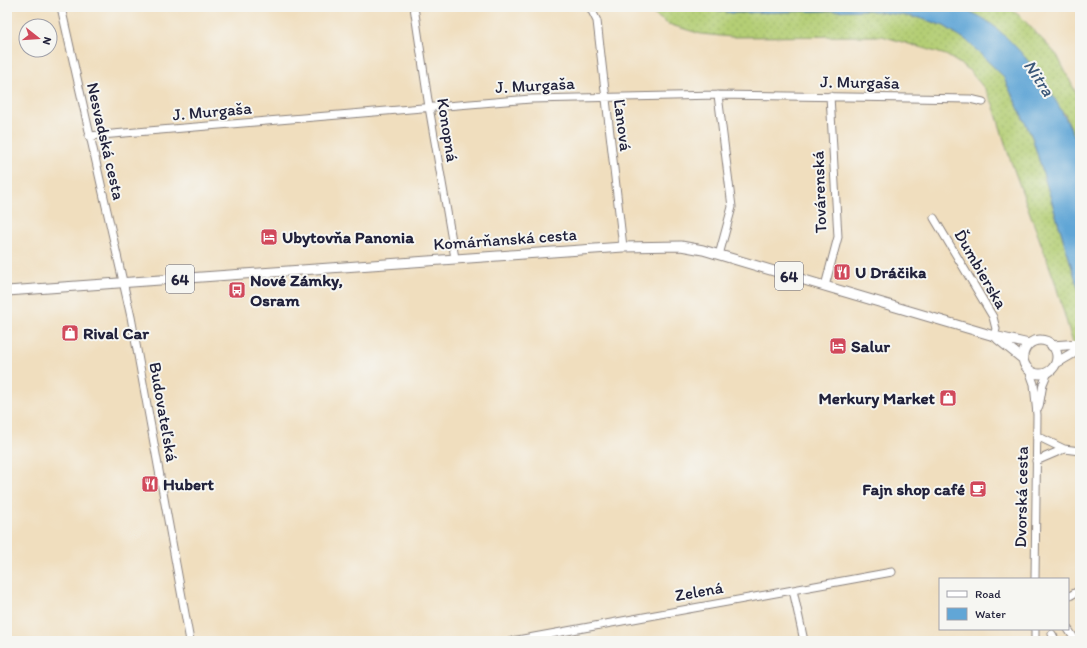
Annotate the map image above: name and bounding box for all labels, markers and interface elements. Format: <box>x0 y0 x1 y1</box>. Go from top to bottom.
north arrow <box>18 18 58 58</box>
text: N <box>40 35 54 46</box>
water label: Nitra <box>1019 56 1060 101</box>
street label: J. Murgaša <box>820 71 900 93</box>
street label: J. Murgaša <box>495 73 575 97</box>
street label: Nesvadská cesta <box>83 80 129 202</box>
street label: Konopná <box>433 97 463 164</box>
street label: J. Murgaša <box>171 98 253 124</box>
street label: Ľanová <box>610 98 636 152</box>
street label: Továrenská <box>808 150 830 234</box>
street label: Komárňanská cesta <box>433 224 577 254</box>
street label: Ďumbierska <box>950 226 1012 312</box>
hotel icon: Ubytovňa Panonia <box>259 227 279 247</box>
place label: Ubytovňa Panonia <box>282 227 414 248</box>
road number: 64 <box>775 262 803 290</box>
restaurant icon: U Dráčika <box>832 262 852 282</box>
place label: U Dráčika <box>855 262 927 282</box>
road number: 64 <box>166 265 194 293</box>
place label: Nové Zámky, Osram <box>250 270 343 310</box>
bus stop icon: Nové Zámky, Osram <box>227 280 247 300</box>
shop icon: Rival Car <box>60 323 80 343</box>
place label: Rival Car <box>83 323 149 343</box>
hotel icon: Salur <box>828 336 848 356</box>
place label: Salur <box>851 336 891 356</box>
street label: Budovateľská <box>145 361 183 464</box>
place label: Merkury Market <box>818 388 936 409</box>
shop icon: Merkury Market <box>938 388 958 408</box>
street label: Dvorská cesta <box>1010 446 1032 548</box>
restaurant icon: Hubert <box>140 474 160 494</box>
place label: Hubert <box>163 474 214 494</box>
place label: Fajn shop café <box>862 479 965 500</box>
cafe icon: Fajn shop café <box>968 479 988 499</box>
street label: Zelená <box>673 577 725 605</box>
legend <box>939 578 1069 630</box>
text: Road <box>975 587 1001 601</box>
text: Water <box>975 607 1006 621</box>

